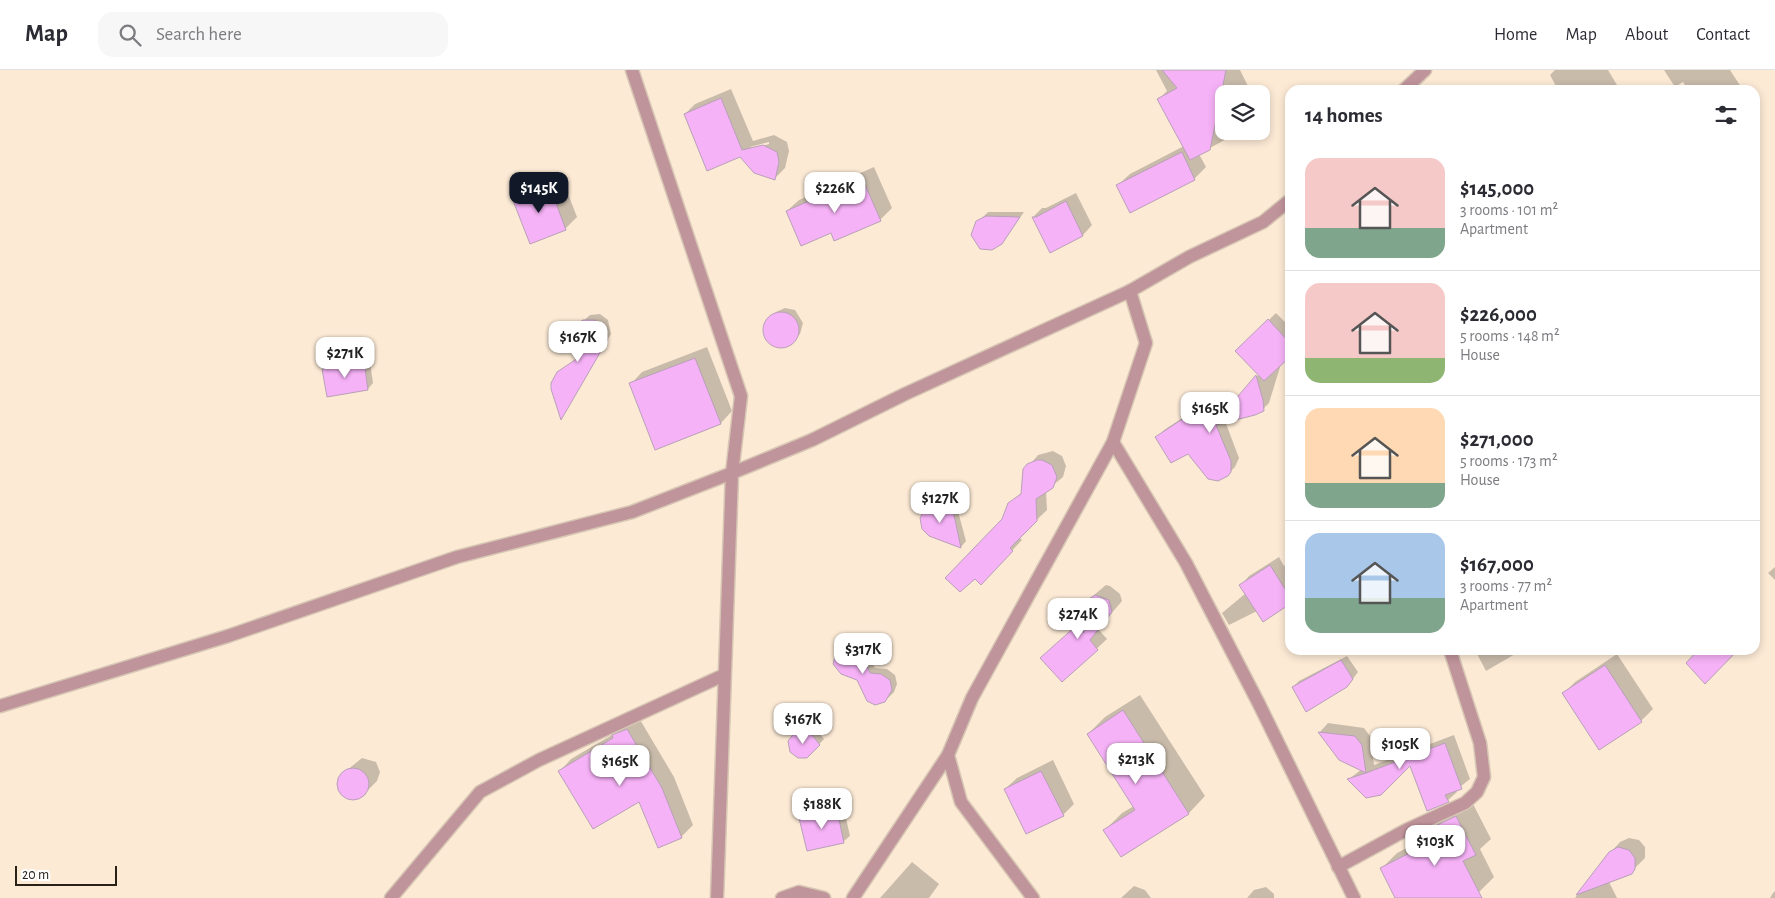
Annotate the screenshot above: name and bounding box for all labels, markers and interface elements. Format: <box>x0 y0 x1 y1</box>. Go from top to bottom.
search box <box>98 12 448 57</box>
icon: search <box>116 21 144 49</box>
text: Map <box>25 22 68 46</box>
text: Search here <box>156 25 242 44</box>
text: Home <box>1494 26 1537 44</box>
text: Map <box>1565 26 1597 44</box>
text: About <box>1625 26 1668 44</box>
text: Contact <box>1696 26 1750 44</box>
map controls <box>1215 85 1270 140</box>
button: layers <box>1215 85 1270 140</box>
icon: filters <box>1712 101 1740 129</box>
text: 14 homes <box>1305 105 1383 126</box>
pin: $145K <box>504 172 574 214</box>
pin: $226K <box>800 172 870 214</box>
icon: home <box>1345 178 1405 238</box>
text: $145,000 <box>1460 178 1534 199</box>
text: $145K <box>520 180 558 196</box>
text: $226K <box>815 180 855 196</box>
text: 3 rooms · 101 m² <box>1460 202 1558 218</box>
text: Apartment <box>1460 221 1528 237</box>
icon: home <box>1345 303 1405 363</box>
text: $226,000 <box>1460 304 1537 325</box>
pin: $167K <box>543 320 613 363</box>
text: 5 rooms · 148 m² <box>1460 328 1560 344</box>
text: $167K <box>560 329 596 345</box>
pin: $271K <box>310 336 380 379</box>
text: $271K <box>327 345 363 361</box>
text: House <box>1460 347 1500 363</box>
pin: $165K <box>1175 392 1245 434</box>
text: $165K <box>1192 400 1228 416</box>
icon: home <box>1345 428 1405 488</box>
text: $271,000 <box>1460 429 1534 450</box>
text: 5 rooms · 173 m² <box>1460 453 1558 469</box>
text: House <box>1460 472 1500 488</box>
pin: $127K <box>905 482 975 524</box>
text: $127K <box>922 490 958 506</box>
icon: home <box>1345 553 1405 613</box>
text: $167,000 <box>1460 554 1534 575</box>
text: 3 rooms · 77 m² <box>1460 578 1552 594</box>
text: Apartment <box>1460 597 1528 613</box>
pin: $274K <box>1043 598 1113 640</box>
text: $274K <box>1058 606 1098 622</box>
pin: $317K <box>828 632 898 675</box>
text: $317K <box>845 641 881 657</box>
pin: $167K <box>768 702 838 745</box>
text: $167K <box>785 711 821 727</box>
pin: $105K <box>1365 728 1435 770</box>
text: $105K <box>1381 736 1419 752</box>
pin: $213K <box>1101 742 1171 785</box>
pin: $165K <box>585 744 655 787</box>
text: $213K <box>1118 751 1154 767</box>
text: $165K <box>602 753 638 769</box>
pin: $188K <box>787 788 857 830</box>
text: $188K <box>803 796 841 812</box>
pin: $103K <box>1400 824 1470 867</box>
text: $103K <box>1416 833 1454 849</box>
scale bar <box>15 863 118 886</box>
text: 20 m <box>22 868 49 882</box>

